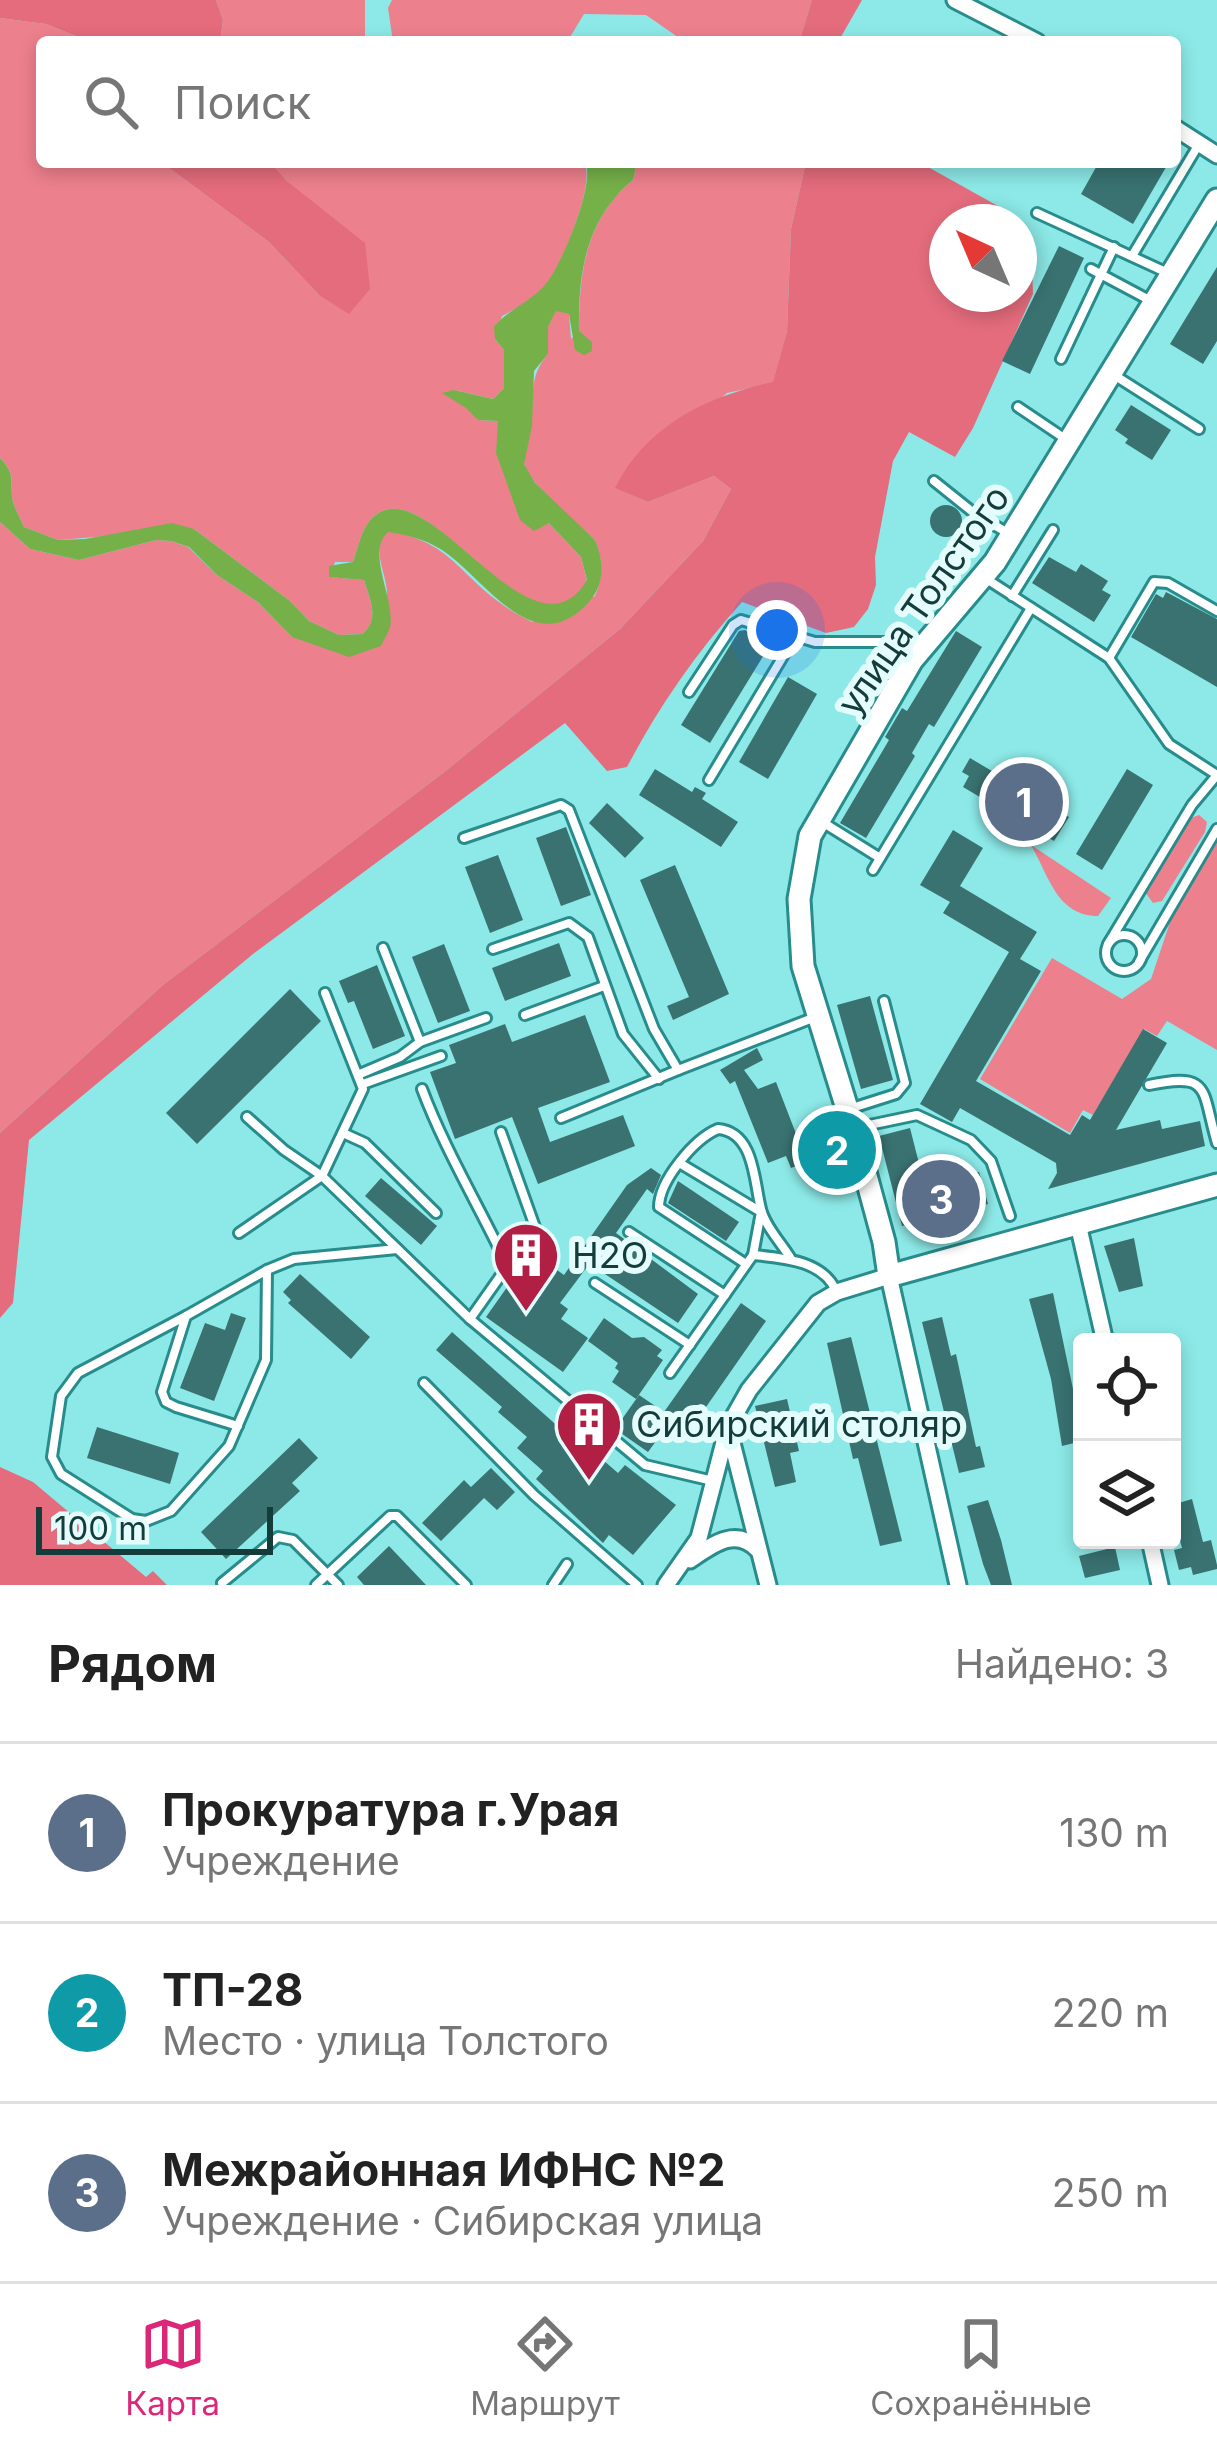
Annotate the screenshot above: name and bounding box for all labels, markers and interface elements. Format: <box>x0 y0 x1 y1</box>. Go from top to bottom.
search box <box>36 36 1181 168</box>
icon: search <box>78 69 144 135</box>
text: Поиск <box>174 75 311 130</box>
north arrow <box>929 204 1037 312</box>
street label: улица Толстого <box>827 477 1019 723</box>
your location <box>747 600 807 660</box>
pin: 1 <box>985 757 1063 847</box>
pin: 2 <box>798 1105 876 1195</box>
pin: 3 <box>902 1154 980 1244</box>
building icon: Н2О <box>491 1220 561 1314</box>
place label: Н2О <box>572 1233 648 1277</box>
map controls <box>1073 1333 1181 1549</box>
button: locate <box>1073 1333 1181 1441</box>
building icon: Сибирский столяр <box>554 1389 624 1483</box>
place label: Сибирский столяр <box>636 1402 962 1446</box>
button: layers <box>1073 1441 1181 1549</box>
scale bar <box>36 1501 273 1554</box>
text: 100 m <box>54 1508 147 1548</box>
text: Рядом <box>48 1633 217 1694</box>
text: Найдено: 3 <box>955 1640 1169 1687</box>
text: Прокуратура г.Урая <box>162 1782 620 1837</box>
text: 1 <box>79 1809 95 1856</box>
text: 130 m <box>1059 1809 1169 1856</box>
text: Учреждение <box>162 1837 400 1884</box>
text: ТП-28 <box>162 1962 303 2017</box>
text: 2 <box>75 1989 99 2036</box>
text: 220 m <box>1052 1989 1169 2036</box>
text: Место · улица Толстого <box>162 2017 609 2064</box>
text: Межрайонная ИФНС №2 <box>162 2142 725 2197</box>
text: 3 <box>74 2169 100 2216</box>
text: 250 m <box>1052 2169 1169 2216</box>
text: Учреждение · Сибирская улица <box>162 2197 763 2244</box>
tab: Карта <box>125 2311 220 2423</box>
tab: Маршрут <box>470 2311 620 2423</box>
tab: Сохранённые <box>870 2311 1092 2423</box>

